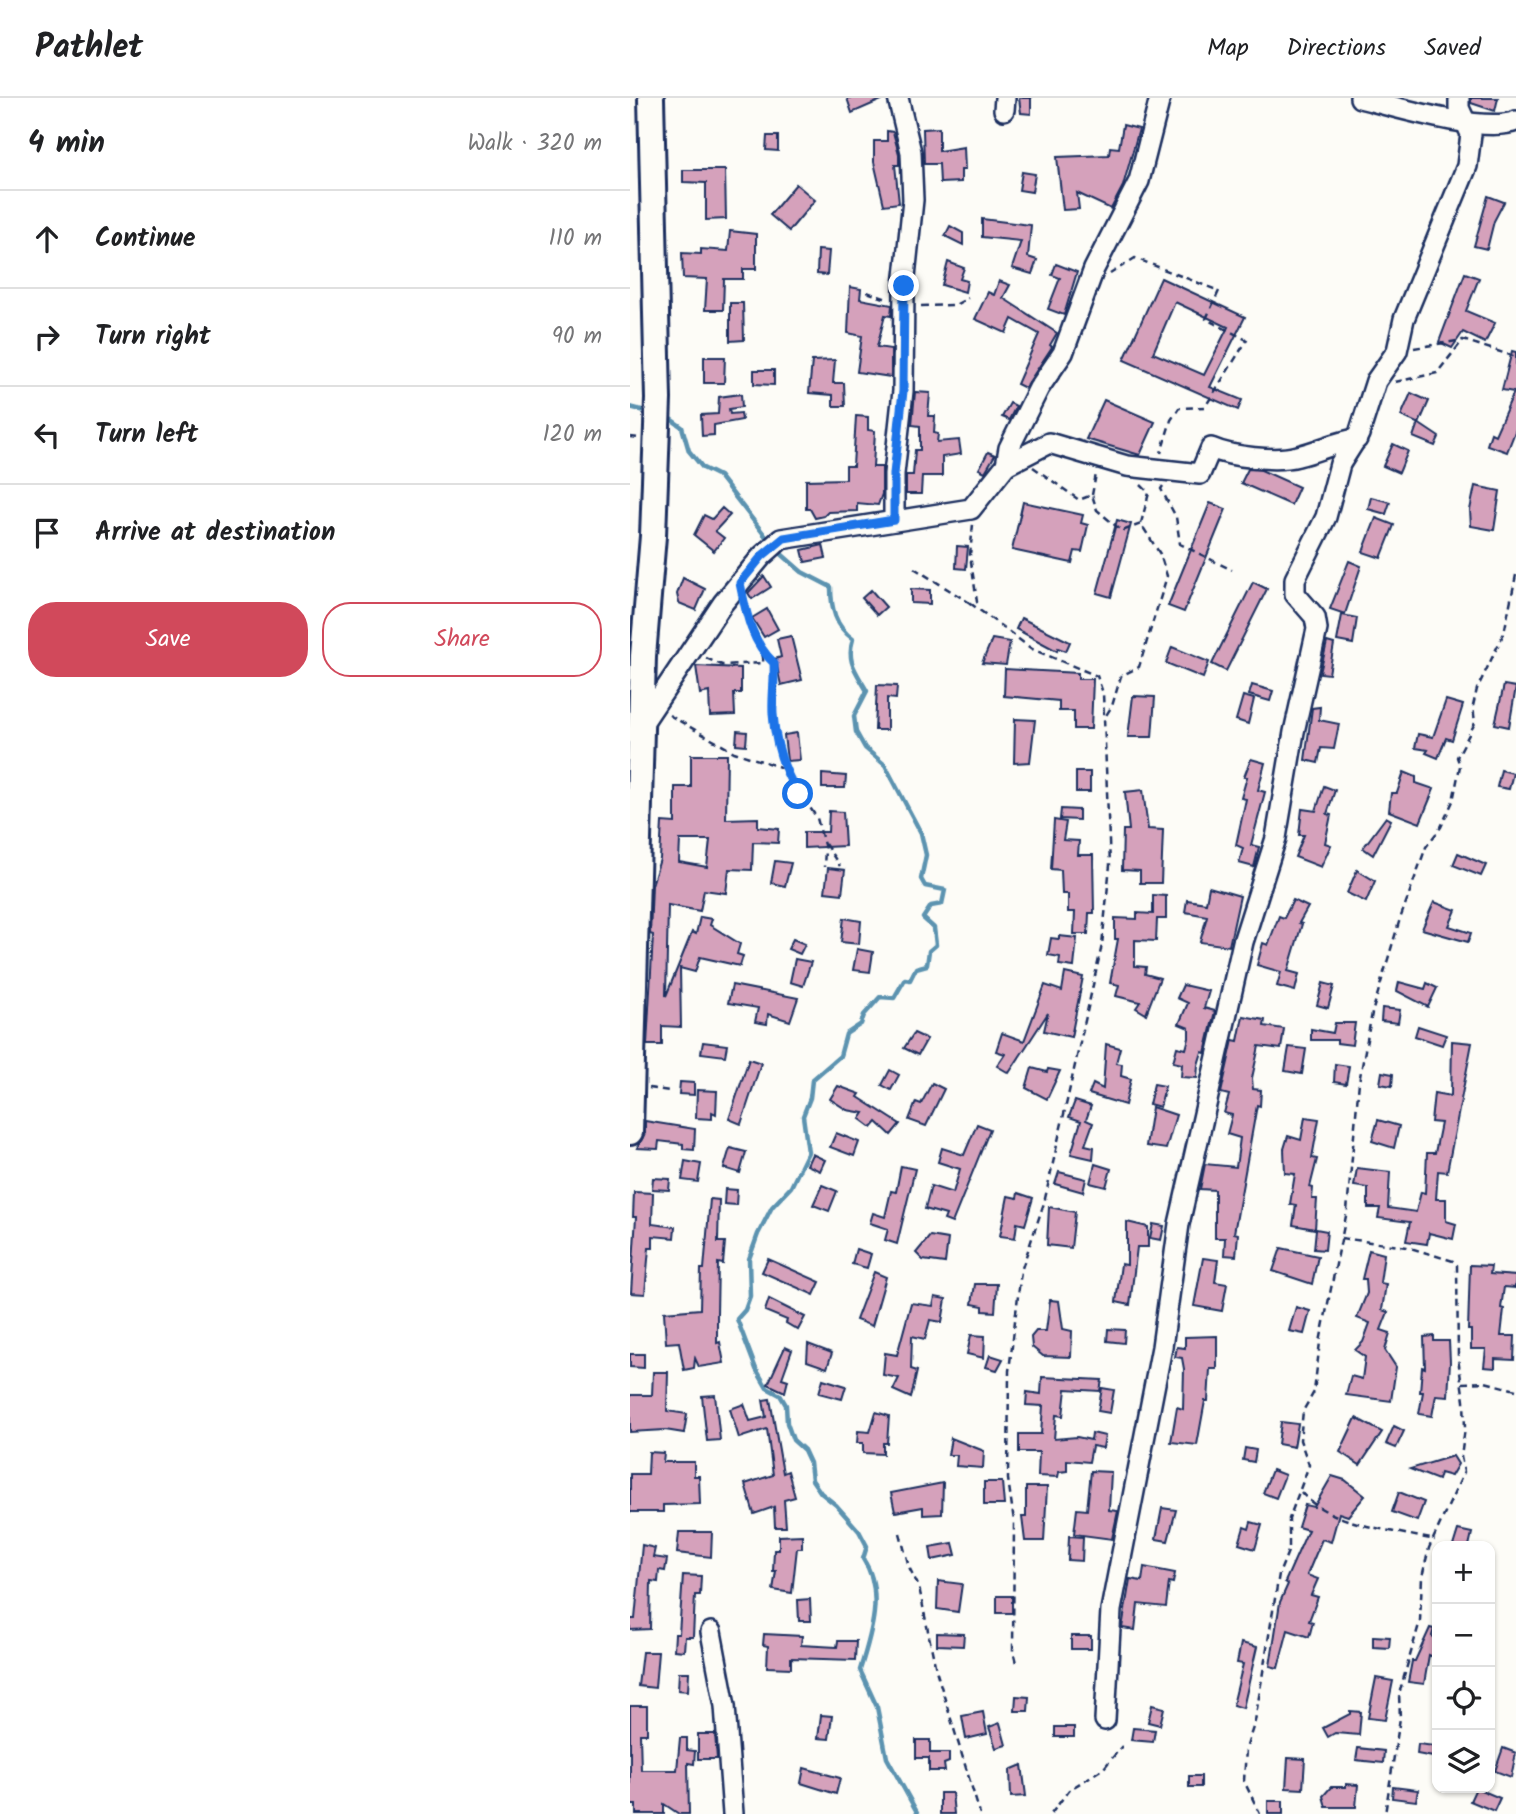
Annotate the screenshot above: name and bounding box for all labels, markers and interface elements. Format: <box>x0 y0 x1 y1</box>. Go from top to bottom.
text: Pathlet <box>35 22 143 75</box>
text: Map <box>1207 29 1249 68</box>
text: Directions <box>1287 29 1386 68</box>
text: Saved <box>1424 29 1481 68</box>
text: 4 min <box>28 120 105 168</box>
text: Walk · 320 m <box>467 126 602 162</box>
text: Continue <box>95 218 196 260</box>
icon: ahead <box>28 220 66 258</box>
text: 110 m <box>549 221 602 257</box>
route end <box>888 270 919 301</box>
text: Turn right <box>95 316 211 358</box>
icon: right <box>28 318 66 356</box>
text: 90 m <box>552 319 602 355</box>
text: Turn left <box>95 414 198 456</box>
icon: left <box>28 416 66 454</box>
text: 120 m <box>542 417 602 453</box>
text: Arrive at destination <box>95 512 335 554</box>
icon: arrive <box>28 514 66 552</box>
button: Save <box>28 602 308 677</box>
button: Share <box>322 602 602 677</box>
route start <box>782 778 813 809</box>
map controls <box>1432 1541 1495 1793</box>
button: + <box>1432 1541 1495 1604</box>
button: − <box>1432 1604 1495 1667</box>
button: locate <box>1432 1667 1495 1730</box>
button: layers <box>1432 1730 1495 1793</box>

